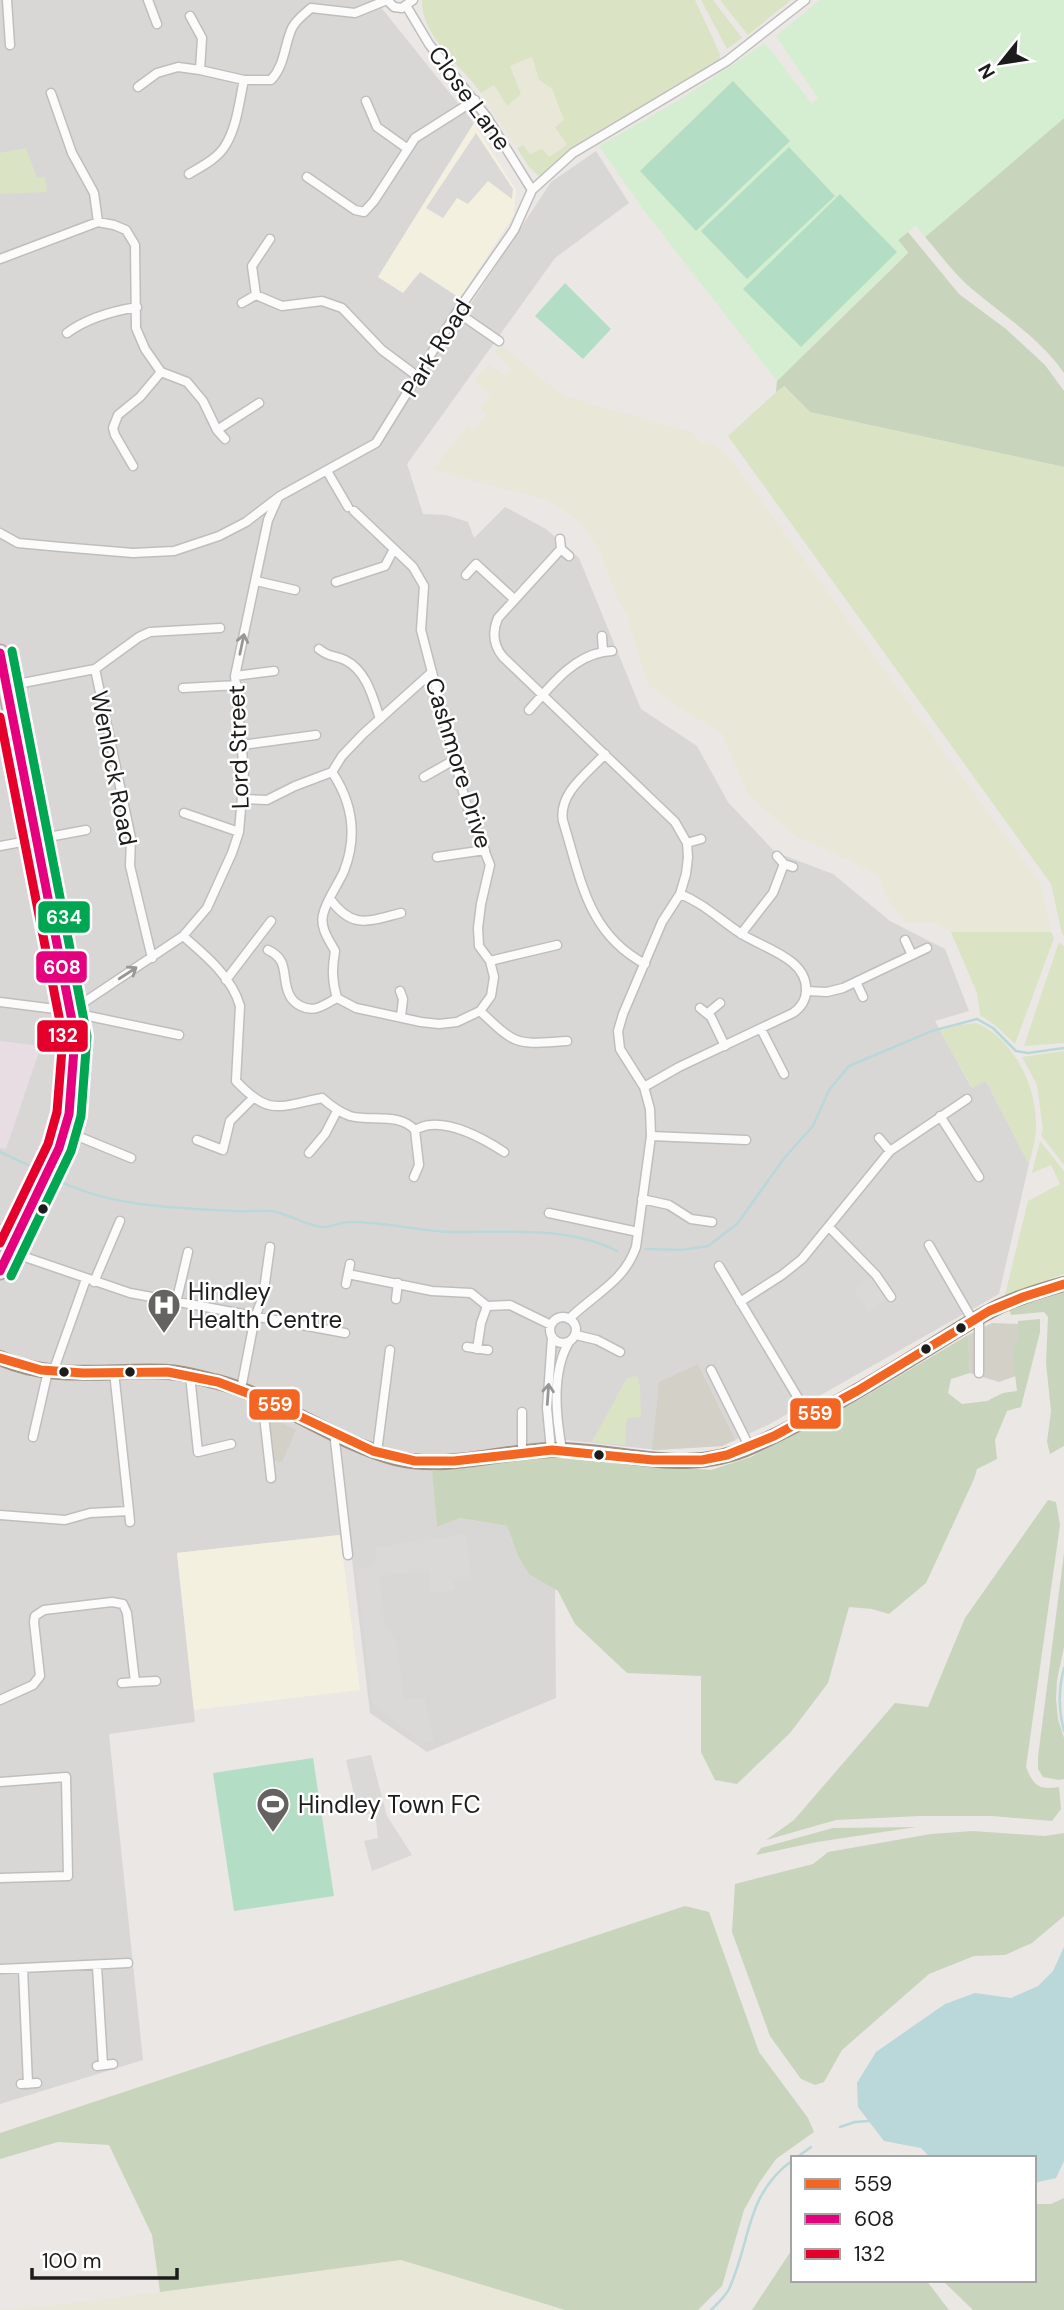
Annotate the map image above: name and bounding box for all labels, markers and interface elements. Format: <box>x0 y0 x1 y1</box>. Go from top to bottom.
north arrow <box>966 28 1036 98</box>
street label: Close Lane <box>422 40 518 156</box>
text: N <box>972 59 1001 84</box>
street label: Park Road <box>394 293 478 403</box>
one-way arrow <box>235 633 249 656</box>
street label: Cashmore Drive <box>418 674 500 852</box>
street label: Lord Street <box>220 684 256 810</box>
street label: Wenlock Road <box>84 688 144 848</box>
line badge: 634 <box>37 900 91 934</box>
text: 634 <box>46 905 82 930</box>
line badge: 608 <box>35 950 88 984</box>
text: 608 <box>43 955 81 980</box>
one-way arrow <box>118 966 138 980</box>
line badge: 132 <box>36 1019 89 1053</box>
text: 132 <box>48 1023 78 1048</box>
unlabelled marker <box>36 1202 50 1216</box>
place label: Hindley Health Centre <box>188 1276 342 1335</box>
hospital icon: Hindley Health Centre <box>145 1286 183 1335</box>
unlabelled marker <box>954 1321 968 1335</box>
unlabelled marker <box>919 1342 933 1356</box>
unlabelled marker <box>57 1365 71 1379</box>
unlabelled marker <box>123 1365 137 1379</box>
one-way arrow <box>542 1383 555 1406</box>
line badge: 559 <box>248 1388 301 1421</box>
text: 559 <box>257 1392 293 1417</box>
line badge: 559 <box>789 1397 842 1430</box>
text: 559 <box>797 1401 833 1426</box>
unlabelled marker <box>592 1448 606 1462</box>
sports icon: Hindley Town FC <box>254 1785 292 1834</box>
place label: Hindley Town FC <box>298 1789 481 1820</box>
legend <box>791 2156 1036 2282</box>
text: 559 <box>854 2170 892 2198</box>
text: 608 <box>854 2205 894 2233</box>
scale bar <box>32 2236 177 2280</box>
text: 132 <box>854 2240 885 2268</box>
text: 100 m <box>42 2247 102 2275</box>

